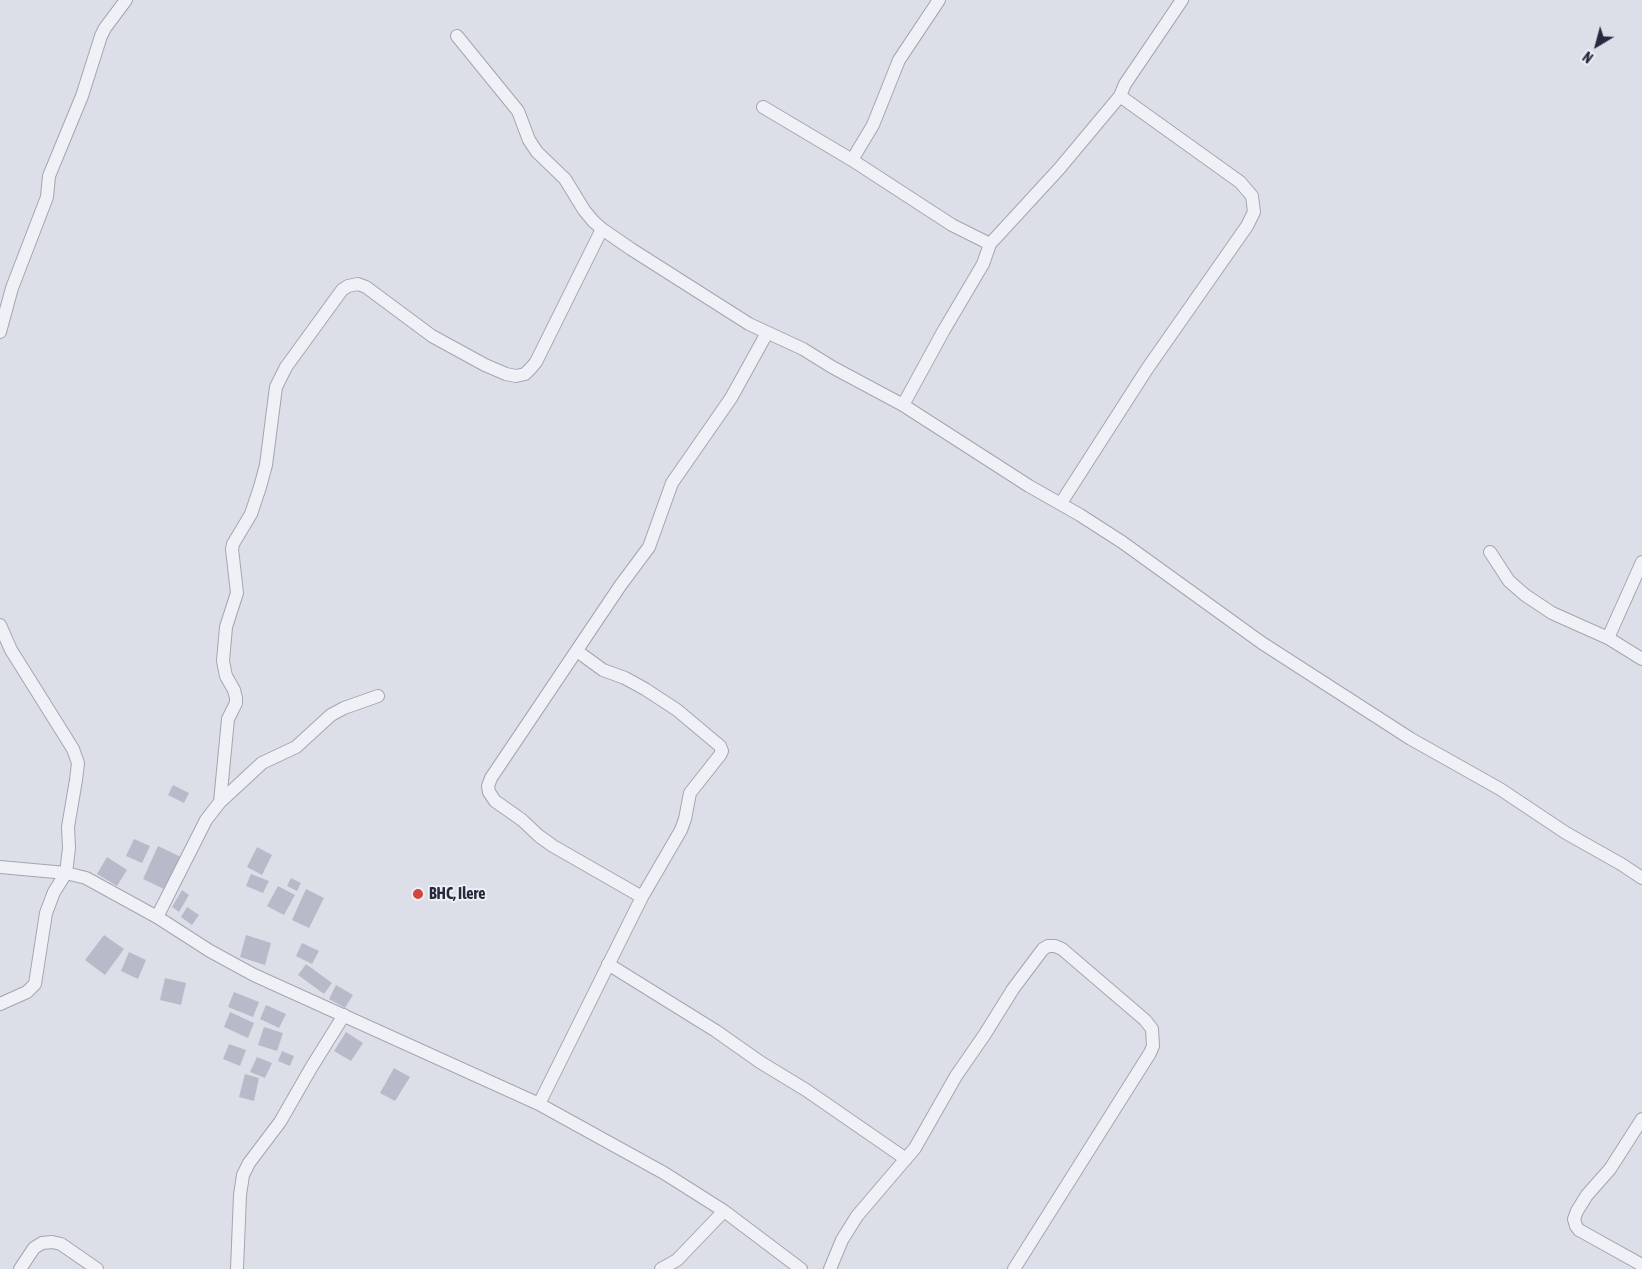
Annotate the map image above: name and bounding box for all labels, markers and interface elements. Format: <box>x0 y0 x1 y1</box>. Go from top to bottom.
north arrow <box>1572 20 1622 70</box>
text: N <box>1580 48 1596 66</box>
place label: BHC, Ilere <box>429 884 486 904</box>
marker: BHC, Ilere <box>411 887 425 901</box>

